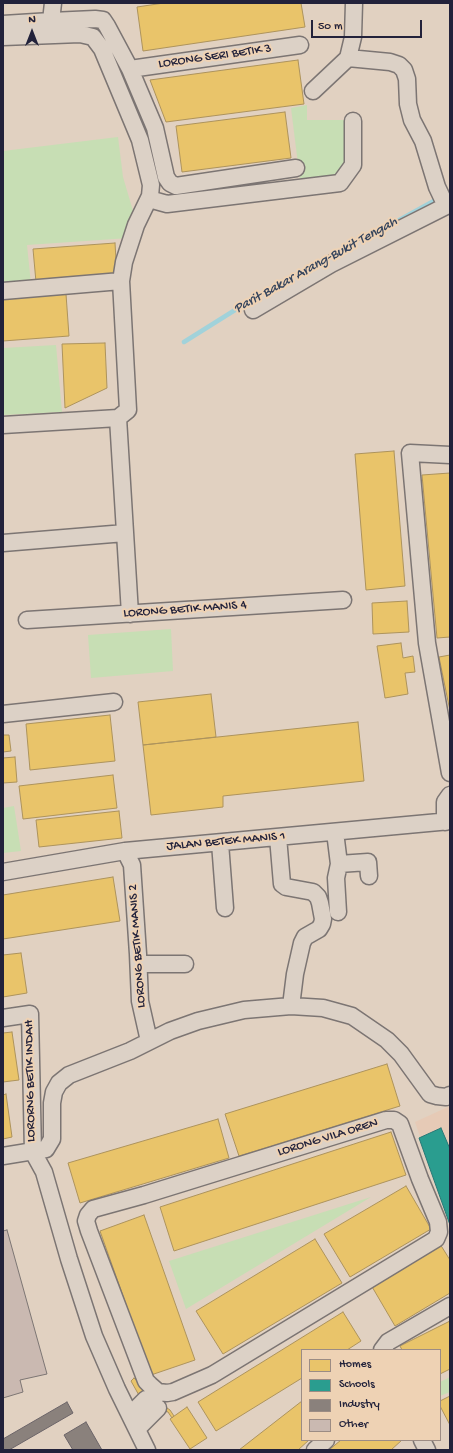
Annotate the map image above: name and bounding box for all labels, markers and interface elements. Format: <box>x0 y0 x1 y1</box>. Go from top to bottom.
north arrow <box>12 12 52 52</box>
scale bar <box>313 12 424 38</box>
text: N <box>28 14 36 26</box>
text: 50 m <box>318 20 343 34</box>
street label: LORONG SERI BETIK 3 <box>157 41 273 73</box>
water label: Parit Bakar Arang-Bukit Tengah <box>231 214 401 318</box>
street label: LORONG BETIK MANIS 4 <box>123 598 247 622</box>
street label: JALAN BETEK MANIS 1 <box>166 829 286 855</box>
street label: LORONG BETIK MANIS 2 <box>126 884 150 1008</box>
street label: LORORNG BETIK INDAH <box>22 1020 40 1142</box>
street label: LORONG VILA OREN <box>276 1115 380 1161</box>
legend <box>301 1349 441 1441</box>
text: Homes <box>339 1358 371 1372</box>
text: Schools <box>339 1378 375 1392</box>
text: Industry <box>339 1398 380 1412</box>
text: Other <box>339 1418 368 1432</box>

